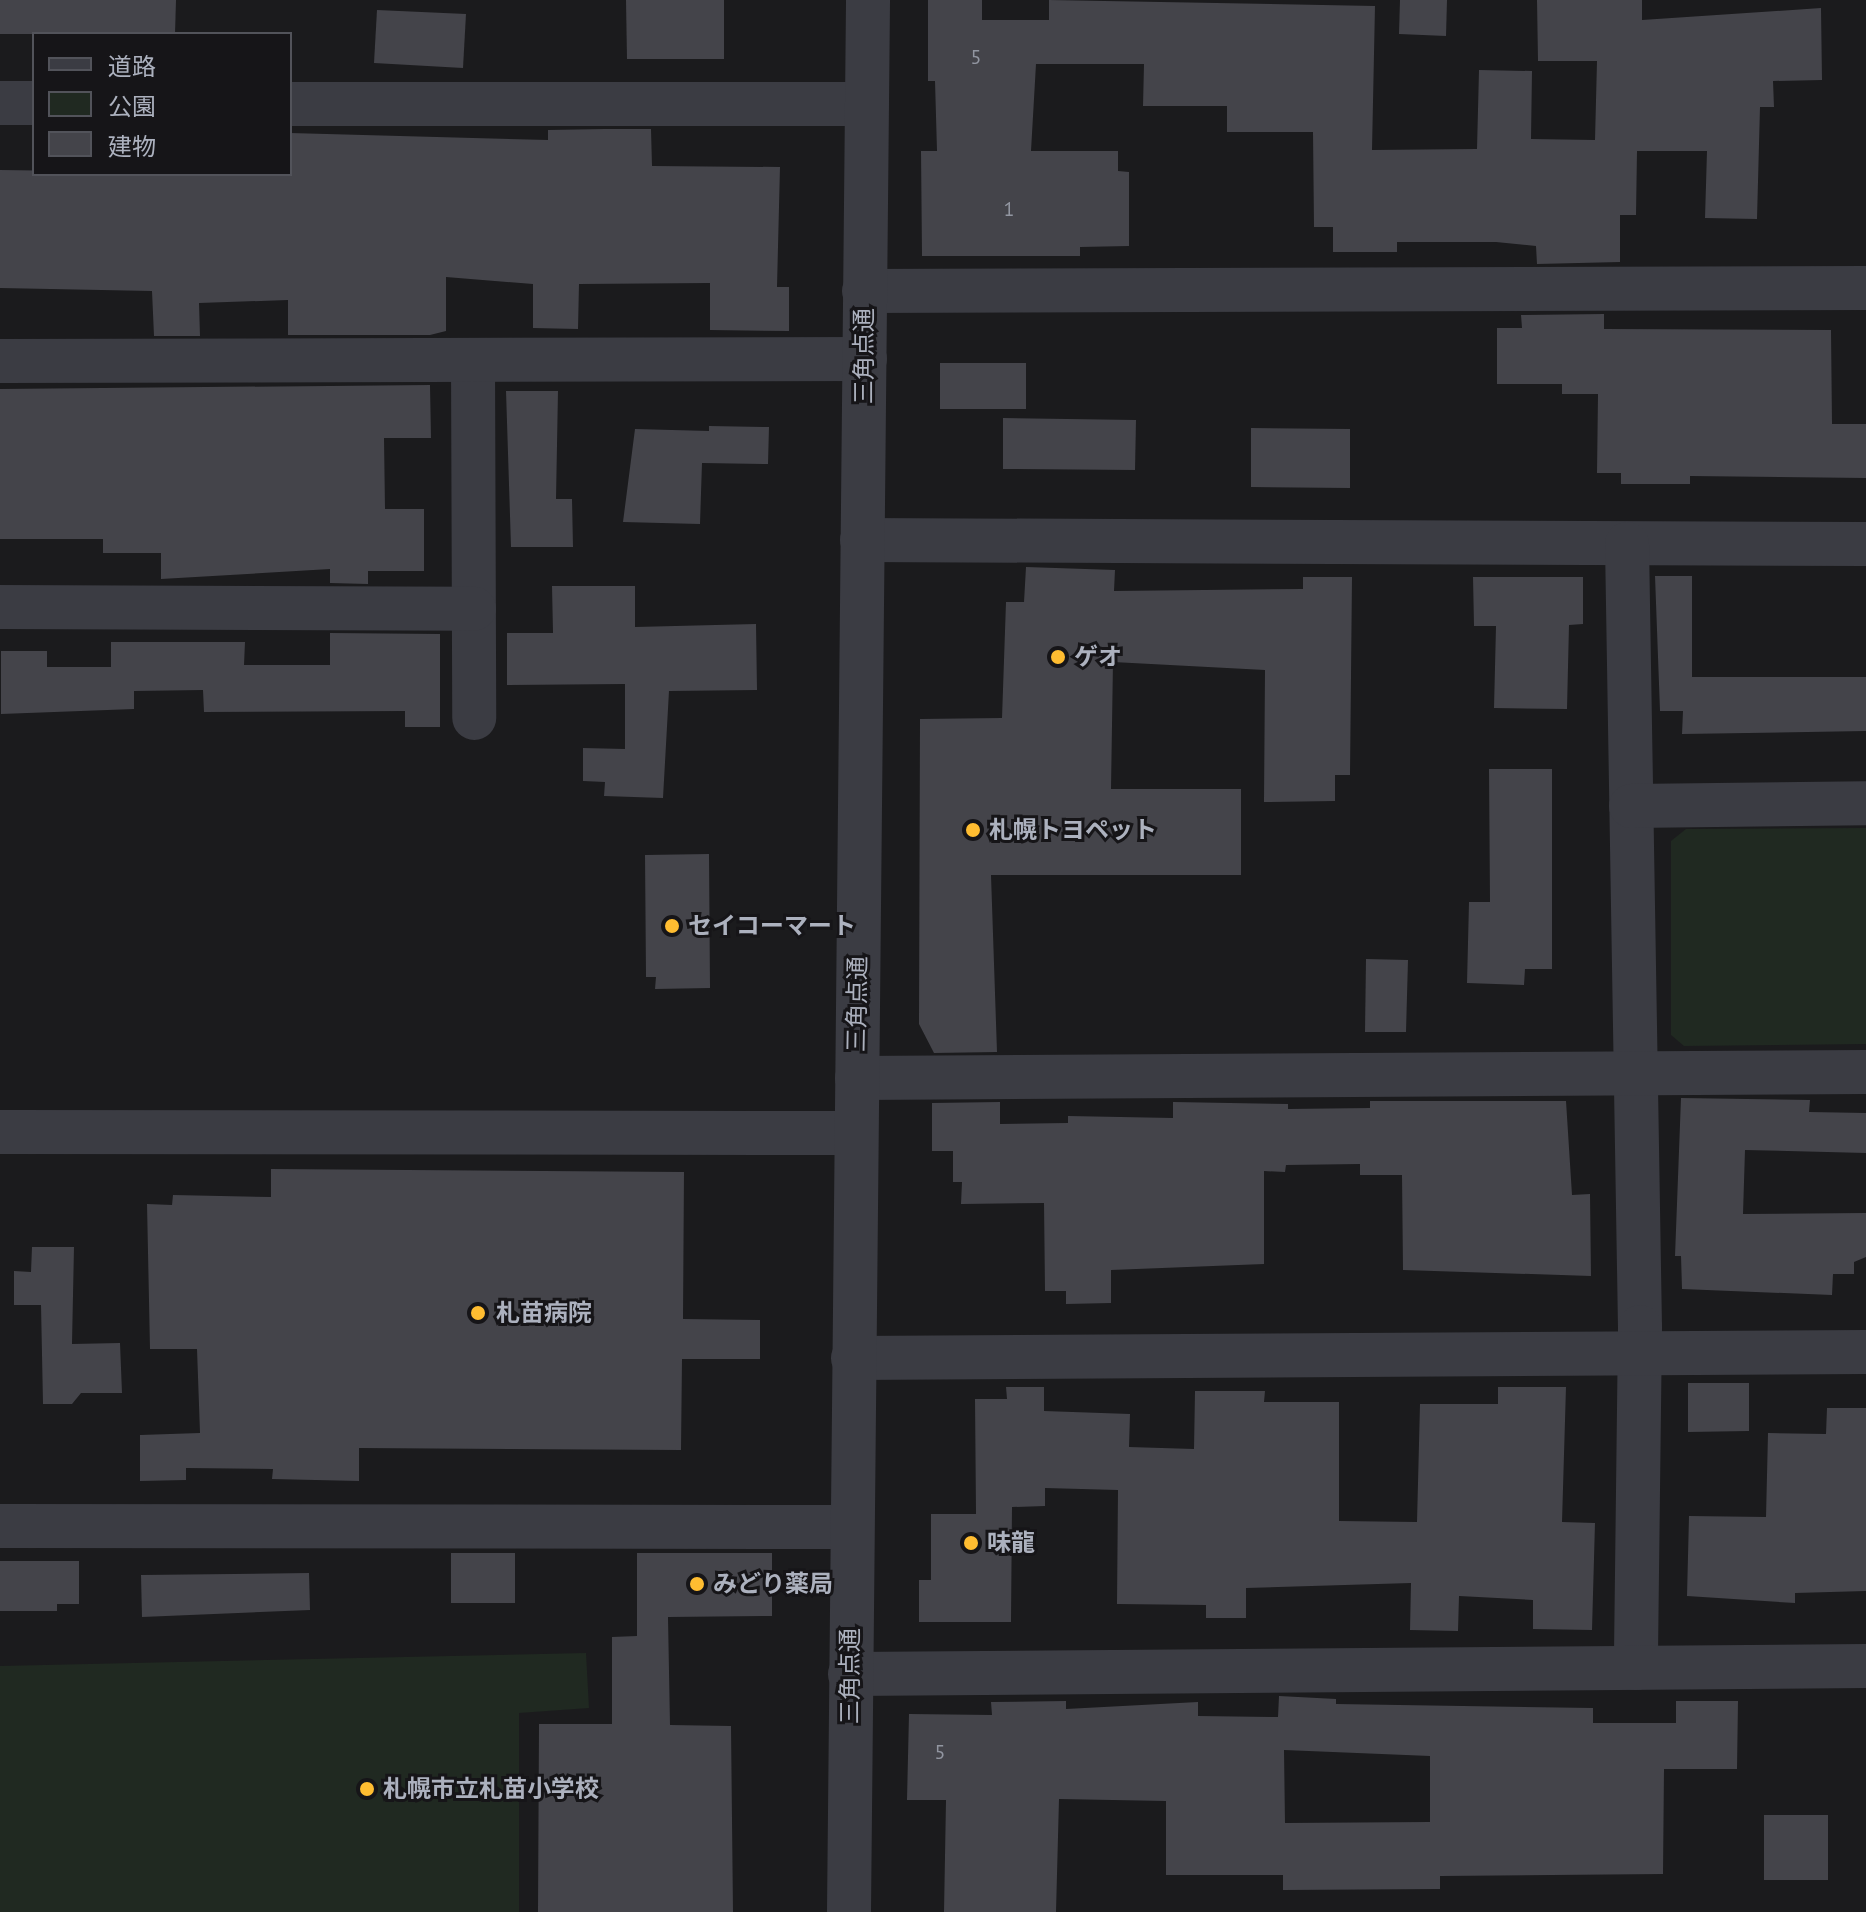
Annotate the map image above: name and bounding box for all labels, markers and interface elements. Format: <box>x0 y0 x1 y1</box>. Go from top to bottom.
legend <box>32 32 292 176</box>
house number: 5 <box>971 45 981 69</box>
text: 道路 <box>108 51 156 82</box>
text: 公園 <box>108 91 156 122</box>
text: 建物 <box>108 131 156 162</box>
house number: 1 <box>1004 197 1014 221</box>
street label: 三角点通 <box>850 308 878 404</box>
place label: ゲオ <box>1074 643 1122 671</box>
marker: ゲオ <box>1049 648 1067 666</box>
place label: 札幌トヨペット <box>989 816 1157 844</box>
marker: 札幌トヨペット <box>964 821 982 839</box>
place label: セイコーマート <box>688 912 856 940</box>
marker: セイコーマート <box>663 917 681 935</box>
street label: 三角点通 <box>842 956 872 1052</box>
place label: 札苗病院 <box>496 1299 592 1327</box>
marker: 札苗病院 <box>467 1302 489 1324</box>
place label: 味龍 <box>987 1529 1035 1557</box>
marker: 味龍 <box>962 1534 980 1552</box>
place label: みどり薬局 <box>713 1570 833 1598</box>
marker: みどり薬局 <box>688 1575 706 1593</box>
street label: 三角点通 <box>836 1628 864 1724</box>
house number: 5 <box>935 1740 945 1764</box>
place label: 札幌市立札苗小学校 <box>383 1775 599 1803</box>
marker: 札幌市立札苗小学校 <box>358 1780 376 1798</box>

